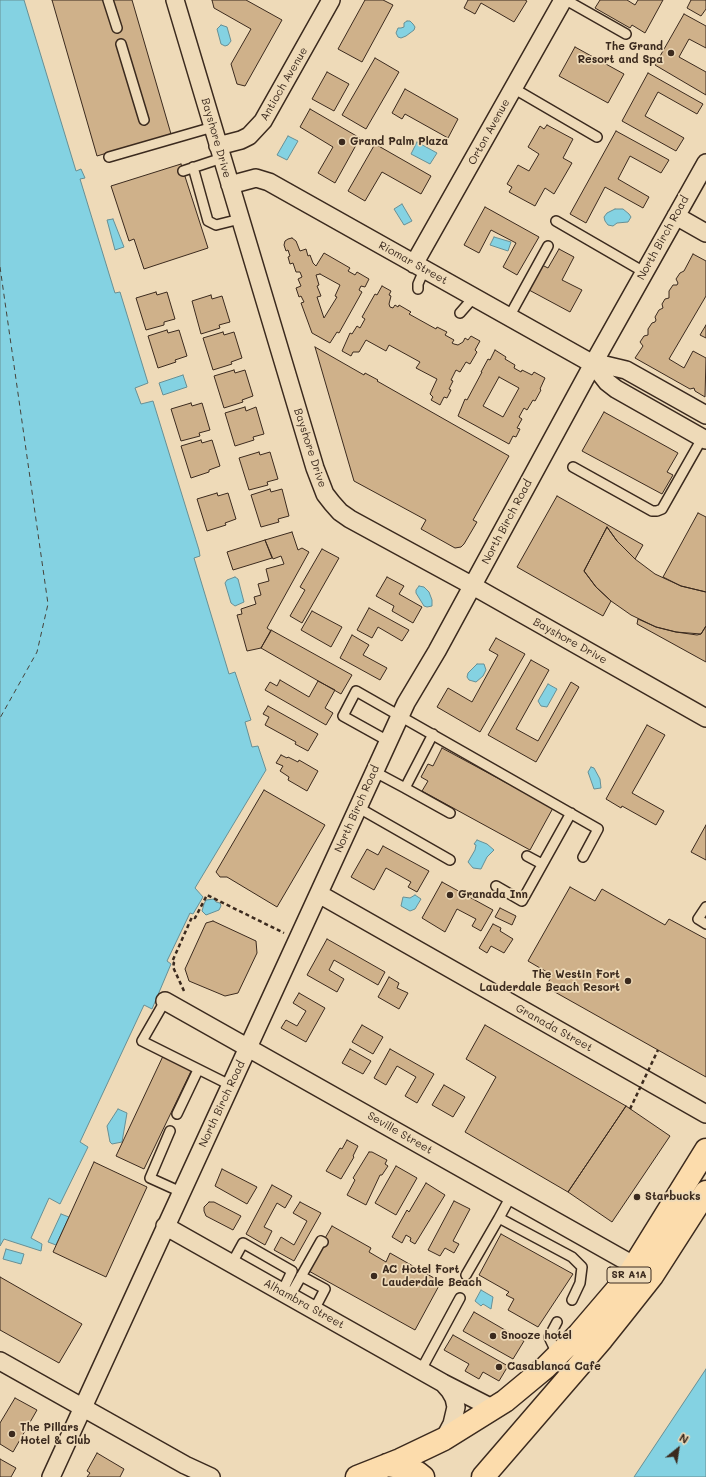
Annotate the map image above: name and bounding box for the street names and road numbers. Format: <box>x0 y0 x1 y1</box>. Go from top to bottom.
street label: Antioch Avenue <box>258 45 310 123</box>
street label: Bayshore Drive <box>198 97 234 179</box>
street label: Orton Avenue <box>465 97 513 167</box>
street label: North Birch Road <box>634 194 692 282</box>
street label: Riomar Street <box>376 239 450 287</box>
street label: Bayshore Drive <box>291 407 329 489</box>
street label: North Birch Road <box>479 477 535 567</box>
street label: Bayshore Drive <box>531 615 609 667</box>
street label: North Birch Road <box>332 763 382 855</box>
street label: Granada Street <box>513 1001 595 1055</box>
street label: North Birch Road <box>196 1059 248 1149</box>
street label: Seville Street <box>365 1109 435 1157</box>
road number: SR A1A <box>607 1267 651 1283</box>
street label: Alhambra Street <box>261 1276 347 1332</box>

